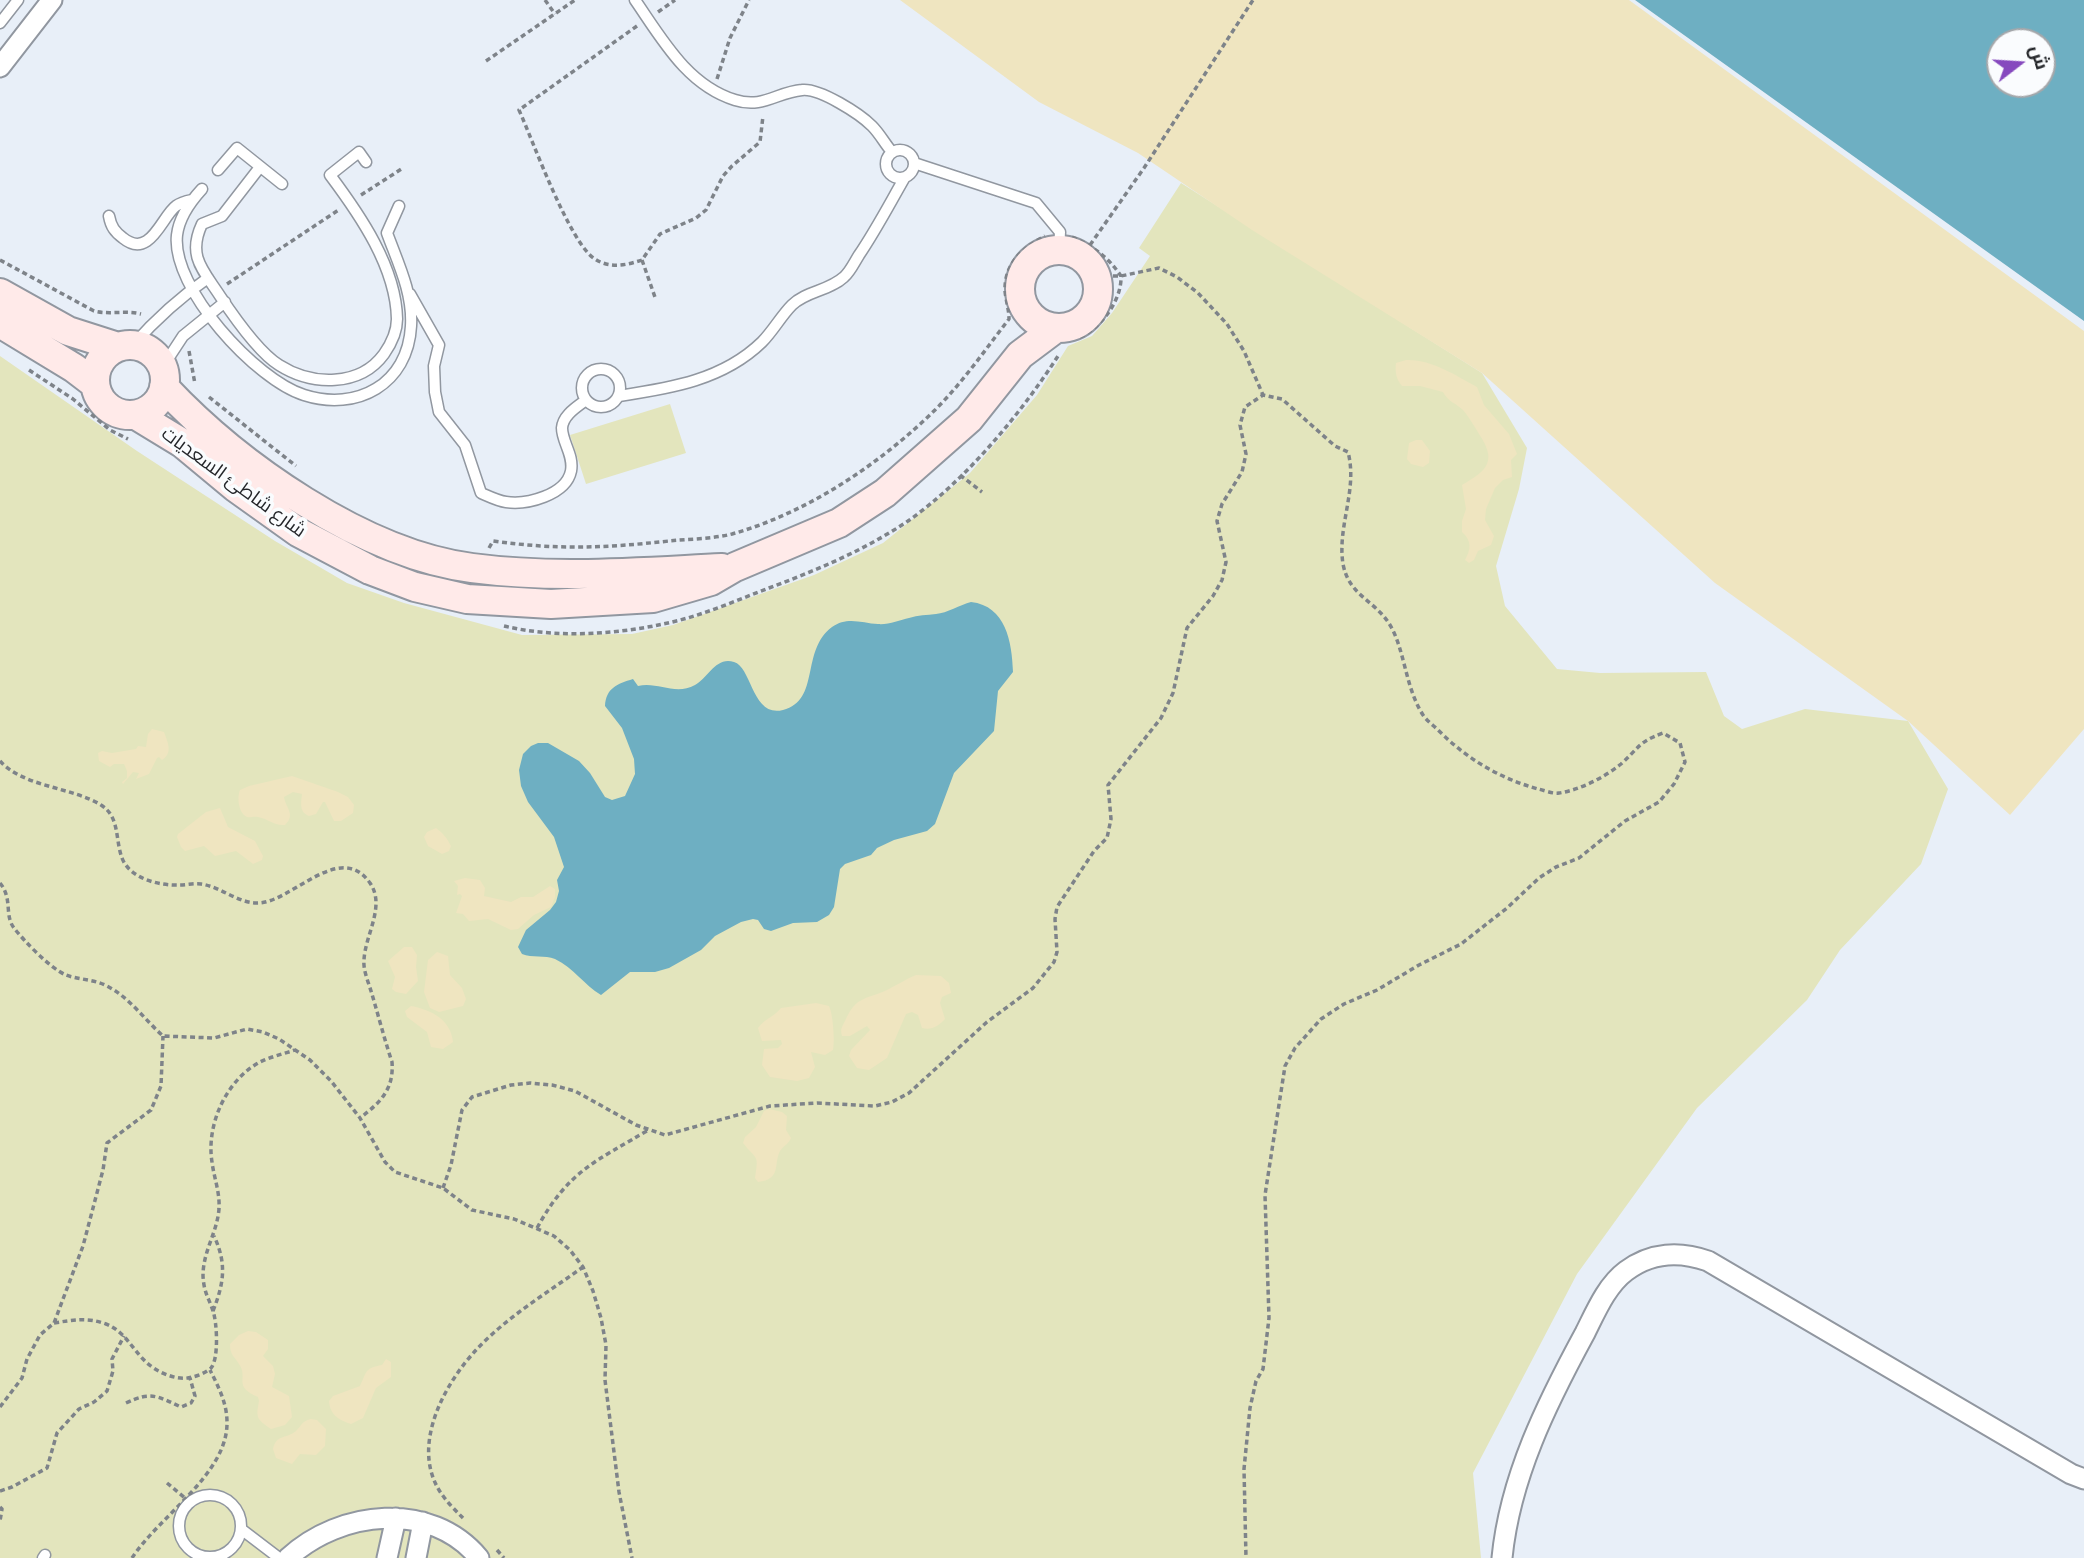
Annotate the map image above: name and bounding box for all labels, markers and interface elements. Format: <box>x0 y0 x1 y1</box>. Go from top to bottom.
north arrow <box>1986 28 2056 98</box>
text: ش <box>2025 42 2054 72</box>
street label: شارع شاطئ السعديات <box>156 423 310 543</box>

